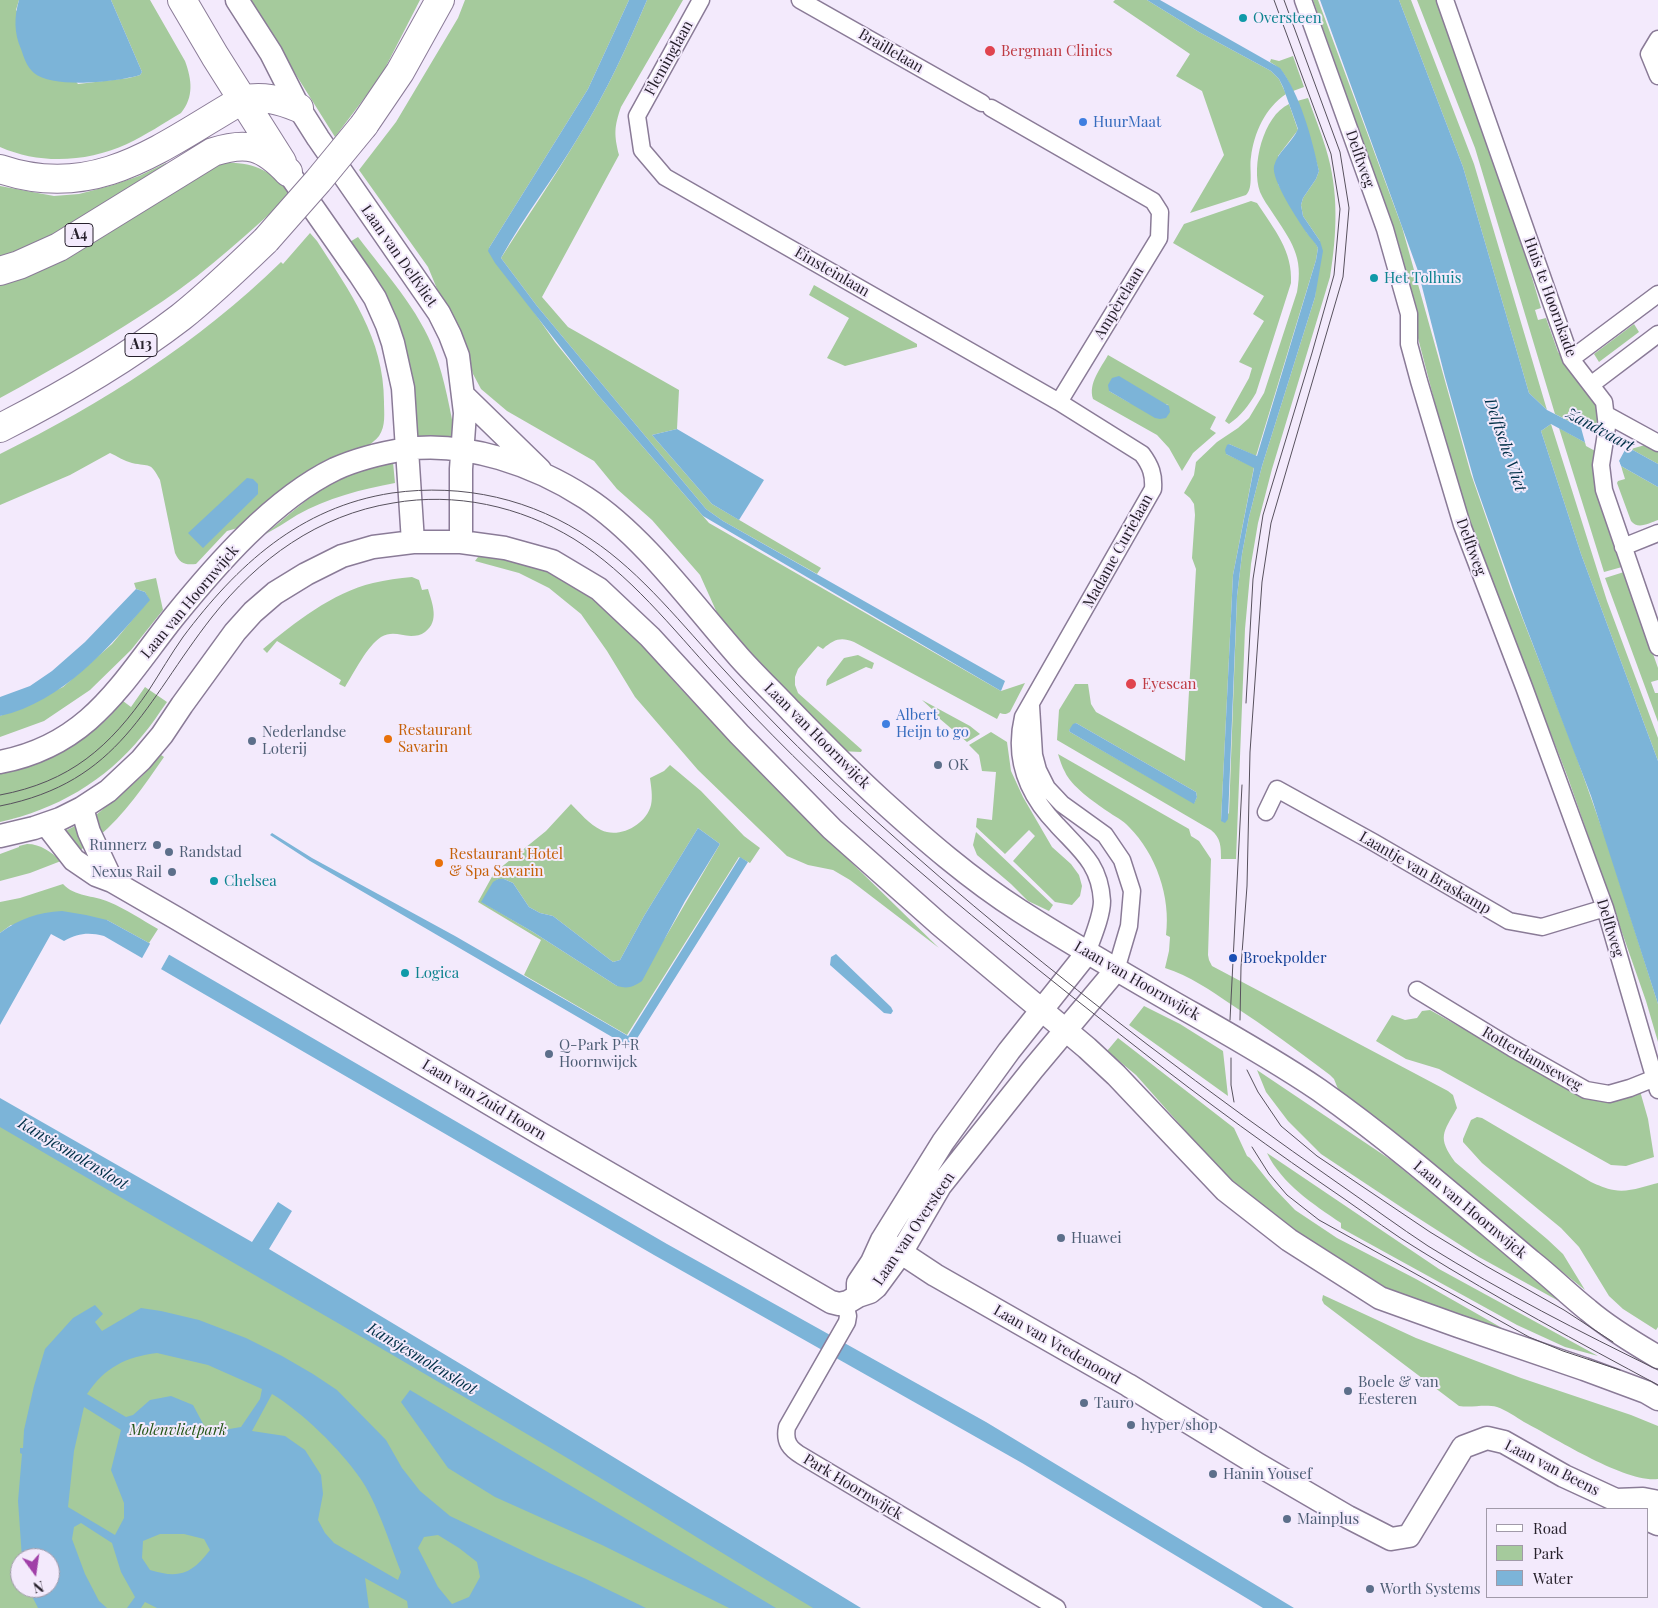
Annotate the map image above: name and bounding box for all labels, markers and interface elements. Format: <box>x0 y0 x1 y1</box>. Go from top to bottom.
place label: Oversteen <box>1253 9 1322 27</box>
marker: Oversteen <box>1237 12 1249 24</box>
street label: Fleminglaan <box>641 17 697 99</box>
street label: Braillelaan <box>855 25 927 77</box>
place label: Bergman Clinics <box>1001 42 1112 60</box>
marker: Bergman Clinics <box>983 44 997 58</box>
place label: HuurMaat <box>1093 113 1161 131</box>
marker: HuurMaat <box>1077 116 1089 128</box>
street label: Delftweg <box>1342 128 1378 190</box>
street label: Laan van Delfvliet <box>357 202 441 310</box>
road number: A4 <box>65 224 93 246</box>
street label: Huis te Hoornkade <box>1520 235 1580 359</box>
street label: Einsteinlaan <box>791 243 873 301</box>
street label: Ampèrelaan <box>1090 264 1148 342</box>
place label: Het Tolhuis <box>1384 269 1461 287</box>
marker: Het Tolhuis <box>1368 272 1380 284</box>
road number: A13 <box>125 334 157 356</box>
water label: Delftsche Vliet <box>1480 396 1530 494</box>
water label: Zandvaart <box>1563 404 1637 456</box>
street label: Madame Curielaan <box>1079 491 1157 611</box>
street label: Delftweg <box>1452 516 1490 578</box>
street label: Laan van Hoornwijck <box>137 542 243 662</box>
place label: Eyescan <box>1142 675 1197 693</box>
marker: Eyescan <box>1124 677 1138 691</box>
street label: Laan van Hoornwijck <box>760 679 874 793</box>
place label: Albert Heijn to go <box>896 706 969 741</box>
marker: Albert Heijn to go <box>880 718 892 730</box>
place label: Restaurant Savarin <box>398 721 472 756</box>
place label: Nederlandse Loterij <box>262 723 346 758</box>
marker: Restaurant Savarin <box>382 733 394 745</box>
marker: Nederlandse Loterij <box>246 735 258 747</box>
place label: OK <box>948 756 969 774</box>
marker: OK <box>932 759 944 771</box>
street label: Laantje van Braskamp <box>1356 828 1494 918</box>
place label: Runnerz <box>89 836 147 854</box>
marker: Runnerz <box>151 839 163 851</box>
place label: Randstad <box>179 843 242 861</box>
place label: Restaurant Hotel & Spa Savarin <box>449 845 563 880</box>
marker: Randstad <box>163 846 175 858</box>
marker: Restaurant Hotel & Spa Savarin <box>433 857 445 869</box>
place label: Nexus Rail <box>91 863 162 881</box>
marker: Nexus Rail <box>166 866 178 878</box>
place label: Chelsea <box>224 872 277 890</box>
marker: Chelsea <box>208 875 220 887</box>
street label: Delftweg <box>1593 897 1627 959</box>
street label: Laan van Hoornwijck <box>1071 938 1203 1024</box>
place label: Broekpolder <box>1243 949 1327 967</box>
marker: Broekpolder <box>1227 952 1239 964</box>
place label: Logica <box>415 964 459 982</box>
marker: Logica <box>399 967 411 979</box>
street label: Rotterdamseweg <box>1479 1023 1585 1095</box>
place label: Q-Park P+R Hoornwijck <box>559 1036 639 1071</box>
marker: Q-Park P+R Hoornwijck <box>543 1048 555 1060</box>
street label: Laan van Zuid Hoorn <box>419 1056 549 1144</box>
water label: Kansjesmolensloot <box>15 1114 131 1194</box>
street label: Laan van Hoornwijck <box>1410 1157 1530 1263</box>
street label: Laan van Oversteen <box>869 1169 959 1289</box>
place label: Huawei <box>1071 1229 1122 1247</box>
marker: Huawei <box>1055 1232 1067 1244</box>
street label: Laan van Vredenoord <box>990 1301 1124 1389</box>
water label: Kansjesmolensloot <box>364 1319 480 1399</box>
place label: Boele & van Eesteren <box>1358 1373 1439 1408</box>
marker: Boele & van Eesteren <box>1342 1385 1354 1397</box>
place label: Tauro <box>1094 1394 1134 1412</box>
marker: Tauro <box>1078 1397 1090 1409</box>
place label: hyper/shop <box>1141 1416 1218 1434</box>
marker: hyper/shop <box>1125 1419 1137 1431</box>
park label: Molenvlietpark <box>129 1421 227 1439</box>
street label: Laan van Beens <box>1502 1436 1602 1500</box>
street label: Park Hoornwijck <box>800 1450 906 1524</box>
place label: Hanin Yousef <box>1223 1465 1312 1483</box>
marker: Hanin Yousef <box>1207 1468 1219 1480</box>
legend <box>1486 1508 1648 1598</box>
place label: Mainplus <box>1297 1510 1359 1528</box>
marker: Mainplus <box>1281 1513 1293 1525</box>
text: Road <box>1533 1518 1567 1538</box>
text: Park <box>1533 1543 1564 1563</box>
north arrow <box>10 1548 60 1598</box>
text: Water <box>1533 1568 1573 1588</box>
text: N <box>31 1577 46 1598</box>
place label: Worth Systems <box>1380 1580 1480 1598</box>
marker: Worth Systems <box>1364 1583 1376 1595</box>

